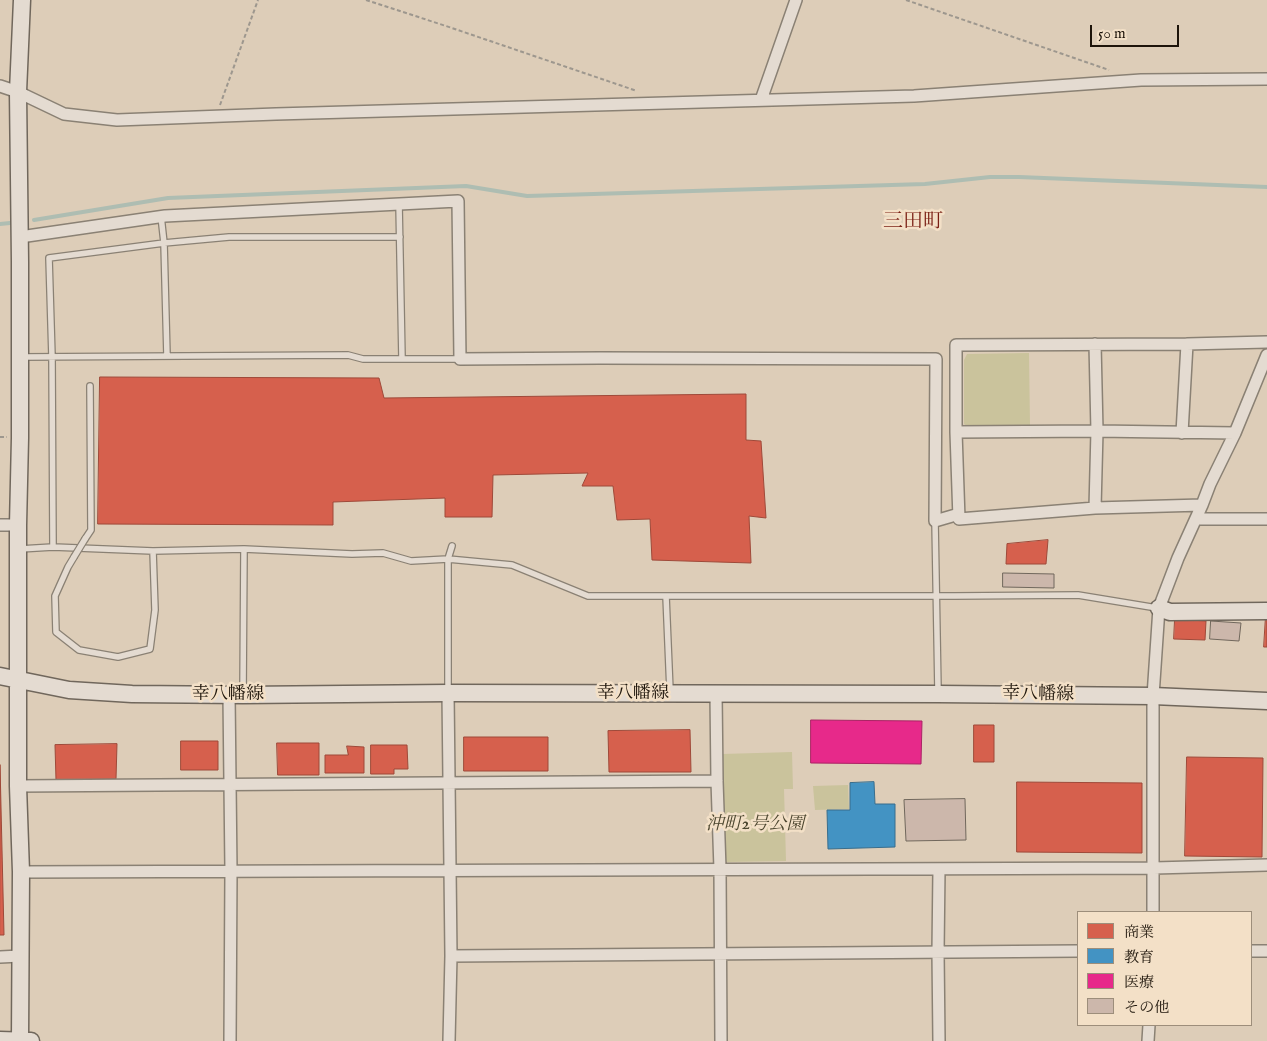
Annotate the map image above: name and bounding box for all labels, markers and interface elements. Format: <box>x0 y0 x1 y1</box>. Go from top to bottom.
scale bar <box>1092 15 1181 47</box>
text: 50 m <box>1098 24 1126 43</box>
district label: 三田町 <box>883 211 943 235</box>
street label: 幸八幡線 <box>597 683 669 705</box>
street label: 幸八幡線 <box>192 684 264 706</box>
street label: 幸八幡線 <box>1002 684 1074 706</box>
park label: 沖町2号公園 <box>706 814 804 836</box>
legend <box>1077 911 1252 1026</box>
text: 商業 <box>1124 923 1154 942</box>
text: 教育 <box>1124 948 1154 967</box>
text: 医療 <box>1124 973 1154 992</box>
text: その他 <box>1124 998 1169 1017</box>

